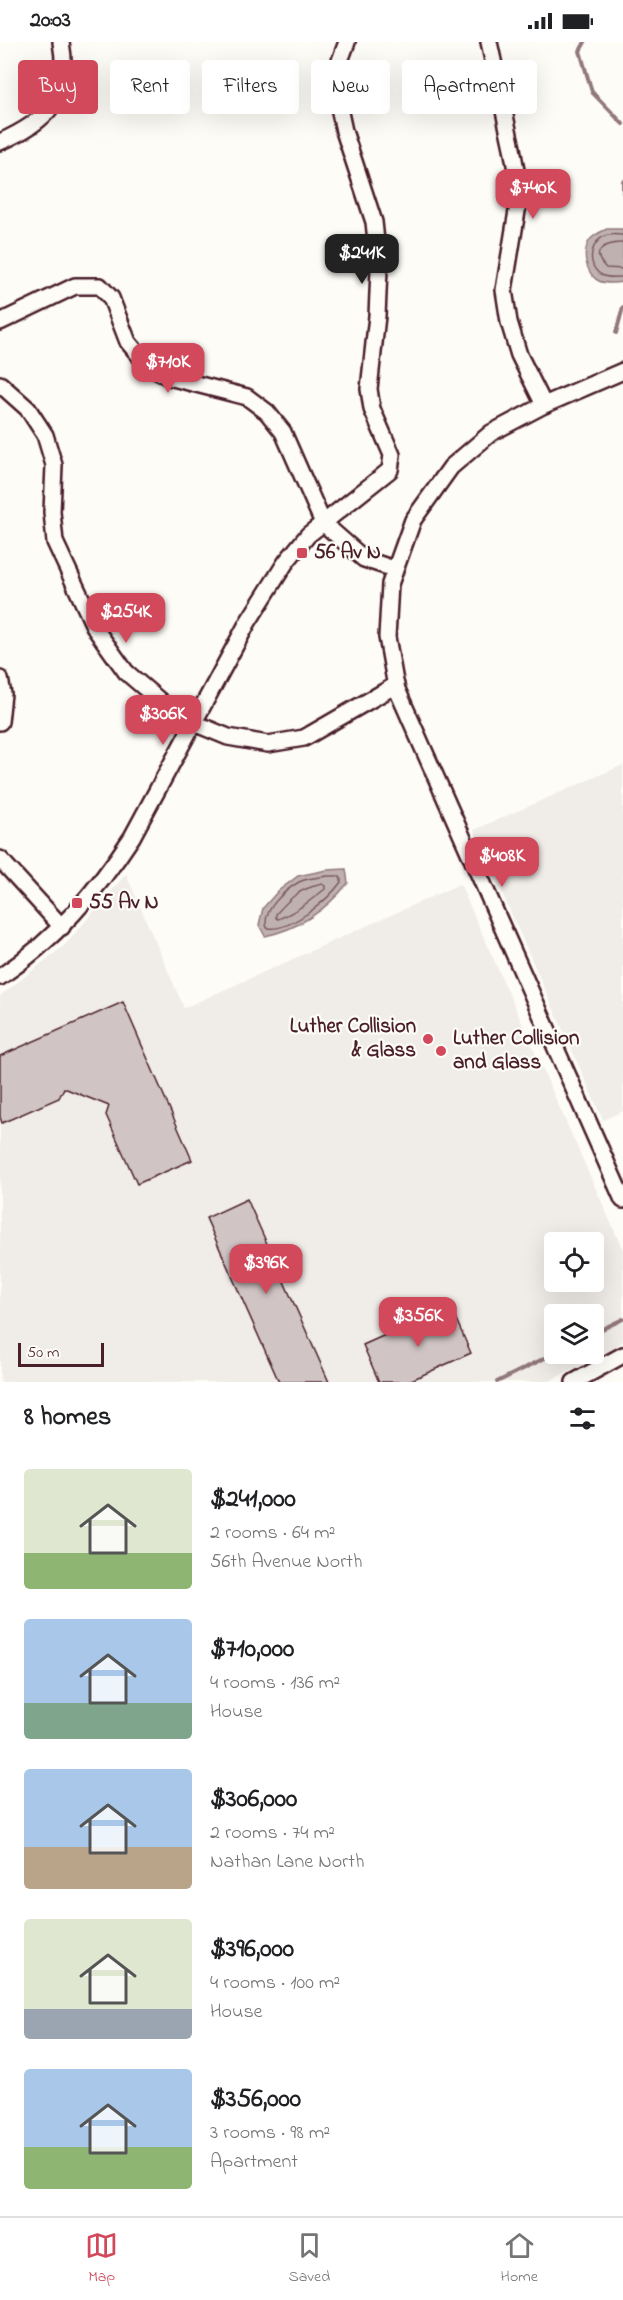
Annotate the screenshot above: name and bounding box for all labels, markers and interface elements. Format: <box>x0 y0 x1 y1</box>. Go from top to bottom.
text: 20:03 <box>30 5 71 37</box>
chip: Buy <box>18 60 98 114</box>
chip: Rent <box>110 60 190 114</box>
chip: Filters <box>202 60 299 114</box>
chip: New <box>311 60 390 114</box>
chip: Apartment <box>402 60 537 114</box>
pin: $740K <box>491 169 575 220</box>
text: $740K <box>510 174 556 203</box>
pin: $241K <box>320 234 404 285</box>
text: $241K <box>339 239 385 268</box>
pin: $710K <box>126 343 210 394</box>
text: $710K <box>145 348 191 377</box>
place label: 56 Av N <box>314 538 381 568</box>
marker: 56 Av N <box>295 546 309 560</box>
pin: $254K <box>84 593 168 644</box>
text: $254K <box>100 598 152 627</box>
pin: $306K <box>121 695 205 746</box>
text: $306K <box>139 700 187 729</box>
pin: $408K <box>460 837 544 888</box>
text: $408K <box>479 842 525 871</box>
place label: 55 Av N <box>89 888 159 918</box>
marker: 55 Av N <box>70 896 84 910</box>
place label: Luther Collision & Glass <box>290 1012 416 1066</box>
place label: Luther Collision and Glass <box>453 1024 579 1078</box>
marker: Luther Collision & Glass <box>421 1032 435 1046</box>
marker: Luther Collision and Glass <box>434 1044 448 1058</box>
map controls <box>544 1232 604 1364</box>
button: locate <box>544 1232 604 1292</box>
pin: $396K <box>224 1244 308 1295</box>
text: $396K <box>244 1249 288 1278</box>
pin: $356K <box>376 1297 460 1348</box>
text: $356K <box>393 1302 443 1331</box>
button: layers <box>544 1304 604 1364</box>
scale bar <box>18 1340 104 1368</box>
text: 50 m <box>27 1341 59 1365</box>
text: 8 homes <box>24 1399 111 1437</box>
icon: filters <box>566 1402 599 1435</box>
text: $241,000 <box>210 1481 296 1519</box>
icon: home <box>72 1493 144 1565</box>
text: 2 rooms · 64 m² <box>210 1519 335 1548</box>
text: 56th Avenue North <box>210 1548 363 1577</box>
text: $710,000 <box>210 1631 294 1669</box>
icon: home <box>72 1643 144 1715</box>
text: 4 rooms · 136 m² <box>210 1669 340 1698</box>
text: House <box>210 1698 263 1727</box>
text: $306,000 <box>210 1781 297 1819</box>
icon: home <box>72 1793 144 1865</box>
text: 2 rooms · 74 m² <box>210 1819 335 1848</box>
text: Nathan Lane North <box>210 1848 365 1877</box>
text: $396,000 <box>210 1931 294 1969</box>
icon: home <box>72 1943 144 2015</box>
text: 4 rooms · 100 m² <box>210 1969 340 1998</box>
text: House <box>210 1998 263 2027</box>
text: $356,000 <box>210 2081 301 2119</box>
icon: home <box>72 2093 144 2165</box>
text: 3 rooms · 98 m² <box>210 2119 330 2148</box>
text: Apartment <box>210 2148 298 2177</box>
tab: Map <box>85 2229 118 2289</box>
tab: Saved <box>289 2229 330 2289</box>
tab: Home <box>501 2229 538 2289</box>

